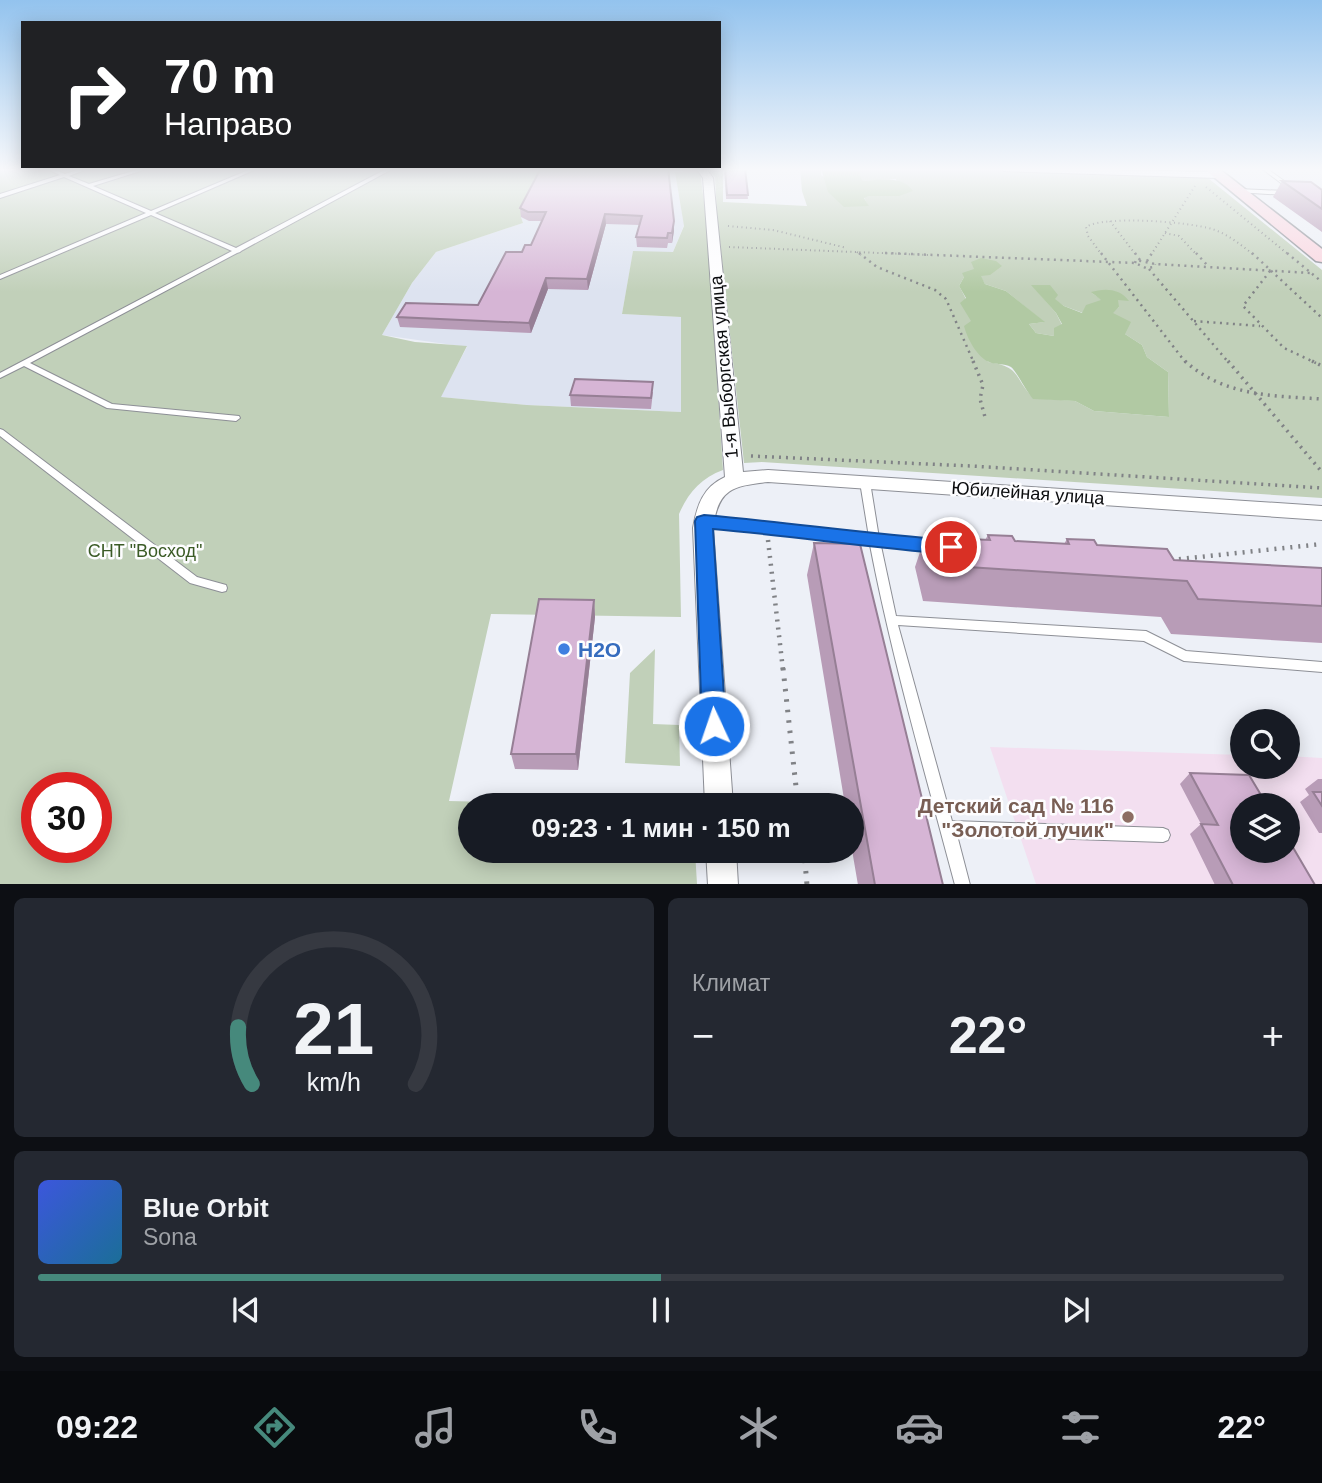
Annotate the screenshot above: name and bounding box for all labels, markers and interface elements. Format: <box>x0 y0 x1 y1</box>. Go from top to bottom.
icon: right <box>49 49 140 140</box>
text: 70 m <box>164 49 276 103</box>
text: Направо <box>164 106 292 142</box>
street label: 1-я Выборгская улица <box>706 274 742 459</box>
street label: Юбилейная улица <box>951 478 1106 508</box>
pin <box>921 517 981 577</box>
icon: arrive <box>932 528 970 566</box>
park label: СНТ "Восход" <box>88 541 202 561</box>
place label: H2O <box>578 638 621 661</box>
marker: H2O <box>556 641 572 657</box>
position arrow <box>677 689 751 763</box>
map controls <box>1230 709 1300 863</box>
button: search <box>1230 709 1300 779</box>
speed limit sign: 30 <box>21 772 112 863</box>
button: layers <box>1230 793 1300 863</box>
place label: Детский сад № 116 "Золотой лучик" <box>918 794 1114 841</box>
marker: Детский сад № 116 "Золотой лучик" <box>1120 809 1136 825</box>
text: 09:23 · 1 мин · 150 m <box>531 813 791 843</box>
text: Климат <box>692 970 770 996</box>
text: 21 <box>294 988 374 1069</box>
text: 22° <box>949 1006 1027 1064</box>
text: − <box>692 1015 714 1057</box>
text: + <box>1262 1015 1284 1057</box>
text: km/h <box>307 1067 361 1095</box>
text: Blue Orbit <box>143 1193 269 1223</box>
text: Sona <box>143 1224 197 1250</box>
icon: previous <box>227 1291 265 1329</box>
icon: pause <box>642 1291 680 1329</box>
icon: next <box>1057 1291 1095 1329</box>
icon: directions <box>250 1403 299 1452</box>
icon: music <box>411 1403 460 1452</box>
icon: phone <box>573 1403 622 1452</box>
icon: climate <box>734 1403 783 1452</box>
icon: car <box>895 1403 944 1452</box>
icon: filters <box>1056 1403 1105 1452</box>
text: 09:22 <box>56 1409 138 1445</box>
text: 22° <box>1217 1409 1266 1445</box>

